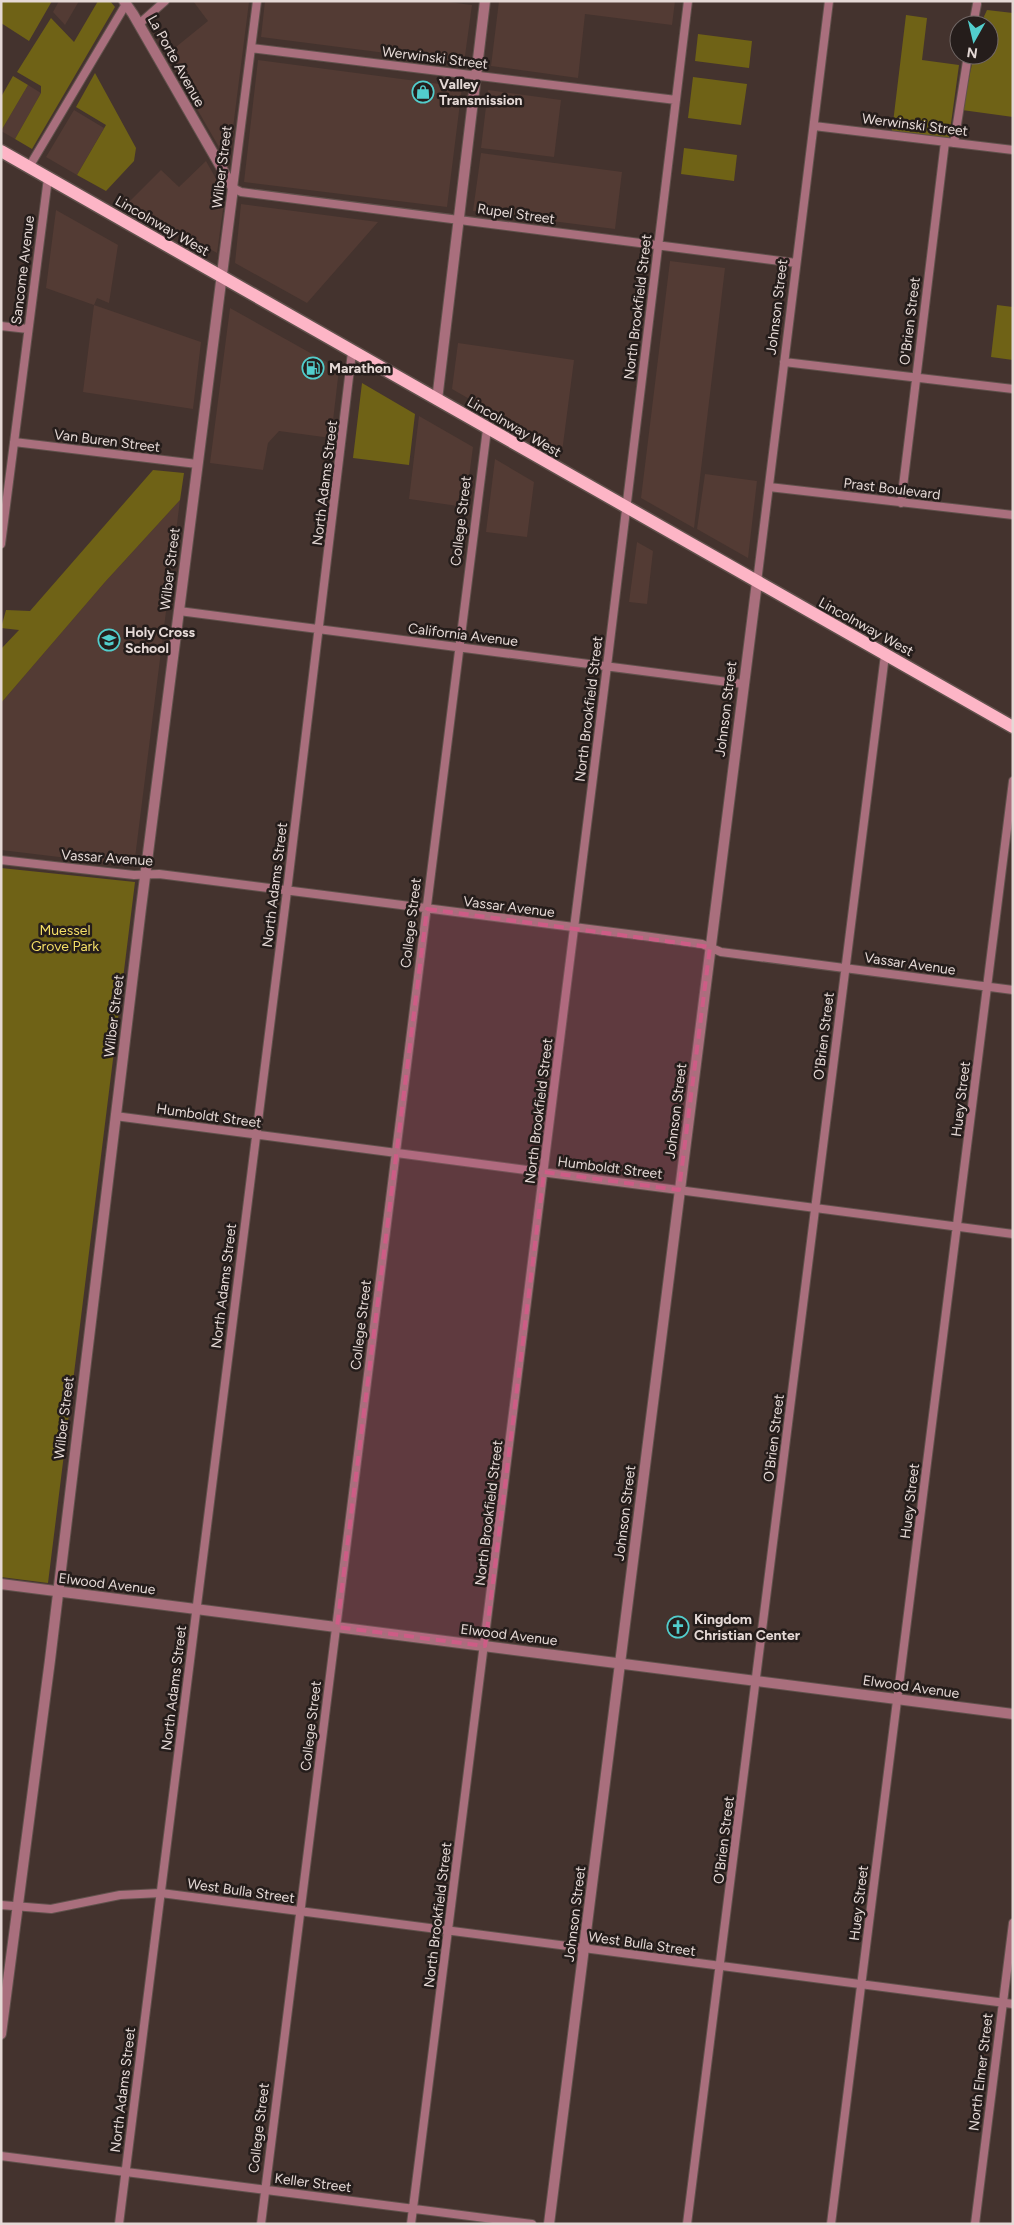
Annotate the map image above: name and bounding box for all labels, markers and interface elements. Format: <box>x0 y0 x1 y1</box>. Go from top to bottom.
street label: La Porte Avenue <box>144 12 208 110</box>
north arrow <box>949 15 999 65</box>
street label: Werwinski Street <box>381 43 489 73</box>
text: N <box>966 43 979 62</box>
place label: Valley Transmission <box>439 76 523 109</box>
shop icon: Valley Transmission <box>411 80 435 104</box>
street label: Werwinski Street <box>861 110 969 140</box>
street label: Wilber Street <box>209 125 235 209</box>
street label: Lincolnway West <box>112 192 212 260</box>
street label: Rupel Street <box>476 200 556 228</box>
street label: Sancome Avenue <box>8 214 38 325</box>
street label: North Brookfield Street <box>621 233 655 381</box>
street label: Johnson Street <box>763 258 791 356</box>
street label: O'Brien Street <box>896 276 924 366</box>
fuel station icon: Marathon <box>301 356 325 380</box>
place label: Marathon <box>329 360 391 377</box>
street label: Lincolnway West <box>464 393 564 461</box>
street label: North Adams Street <box>309 419 341 547</box>
street label: Van Buren Street <box>53 426 161 456</box>
street label: College Street <box>447 475 475 567</box>
street label: Prast Boulevard <box>843 475 941 503</box>
street label: Wilber Street <box>157 527 183 611</box>
street label: Lincolnway West <box>816 594 916 660</box>
street label: California Avenue <box>407 620 519 650</box>
place label: Holy Cross School <box>125 624 196 657</box>
school or university icon: Holy Cross School <box>97 628 121 652</box>
street label: North Brookfield Street <box>572 635 606 783</box>
street label: Johnson Street <box>712 660 740 758</box>
street label: North Adams Street <box>259 821 291 949</box>
street label: Vassar Avenue <box>61 846 154 870</box>
street label: College Street <box>397 877 425 969</box>
street label: Vassar Avenue <box>462 893 556 921</box>
park label: Muessel Grove Park <box>31 922 99 955</box>
street label: Vassar Avenue <box>863 949 957 979</box>
street label: Wilber Street <box>101 974 127 1058</box>
street label: O'Brien Street <box>810 991 838 1081</box>
street label: North Brookfield Street <box>522 1037 556 1185</box>
street label: Huey Street <box>948 1060 974 1138</box>
street label: Johnson Street <box>662 1062 690 1160</box>
street label: Humboldt Street <box>155 1100 263 1132</box>
street label: Humboldt Street <box>556 1153 664 1183</box>
street label: North Adams Street <box>208 1222 240 1350</box>
street label: College Street <box>347 1279 375 1371</box>
street label: Wilber Street <box>51 1376 77 1460</box>
street label: O'Brien Street <box>760 1393 788 1483</box>
street label: North Brookfield Street <box>472 1439 506 1587</box>
street label: Huey Street <box>897 1462 923 1540</box>
street label: Johnson Street <box>611 1464 639 1562</box>
street label: Elwood Avenue <box>58 1570 157 1598</box>
place label: Kingdom Christian Center <box>694 1611 801 1644</box>
church icon: Kingdom Christian Center <box>666 1615 690 1639</box>
street label: Elwood Avenue <box>460 1621 559 1649</box>
street label: North Adams Street <box>158 1624 190 1752</box>
street label: Elwood Avenue <box>862 1672 961 1702</box>
street label: College Street <box>297 1680 325 1772</box>
street label: O'Brien Street <box>710 1795 738 1885</box>
street label: North Brookfield Street <box>421 1841 455 1989</box>
street label: Huey Street <box>846 1864 872 1942</box>
street label: Johnson Street <box>561 1865 589 1963</box>
street label: West Bulla Street <box>186 1875 296 1907</box>
street label: West Bulla Street <box>587 1928 697 1960</box>
street label: North Elmer Street <box>965 2012 997 2132</box>
street label: North Adams Street <box>107 2026 139 2154</box>
street label: College Street <box>245 2082 273 2174</box>
street label: Keller Street <box>274 2170 352 2196</box>

